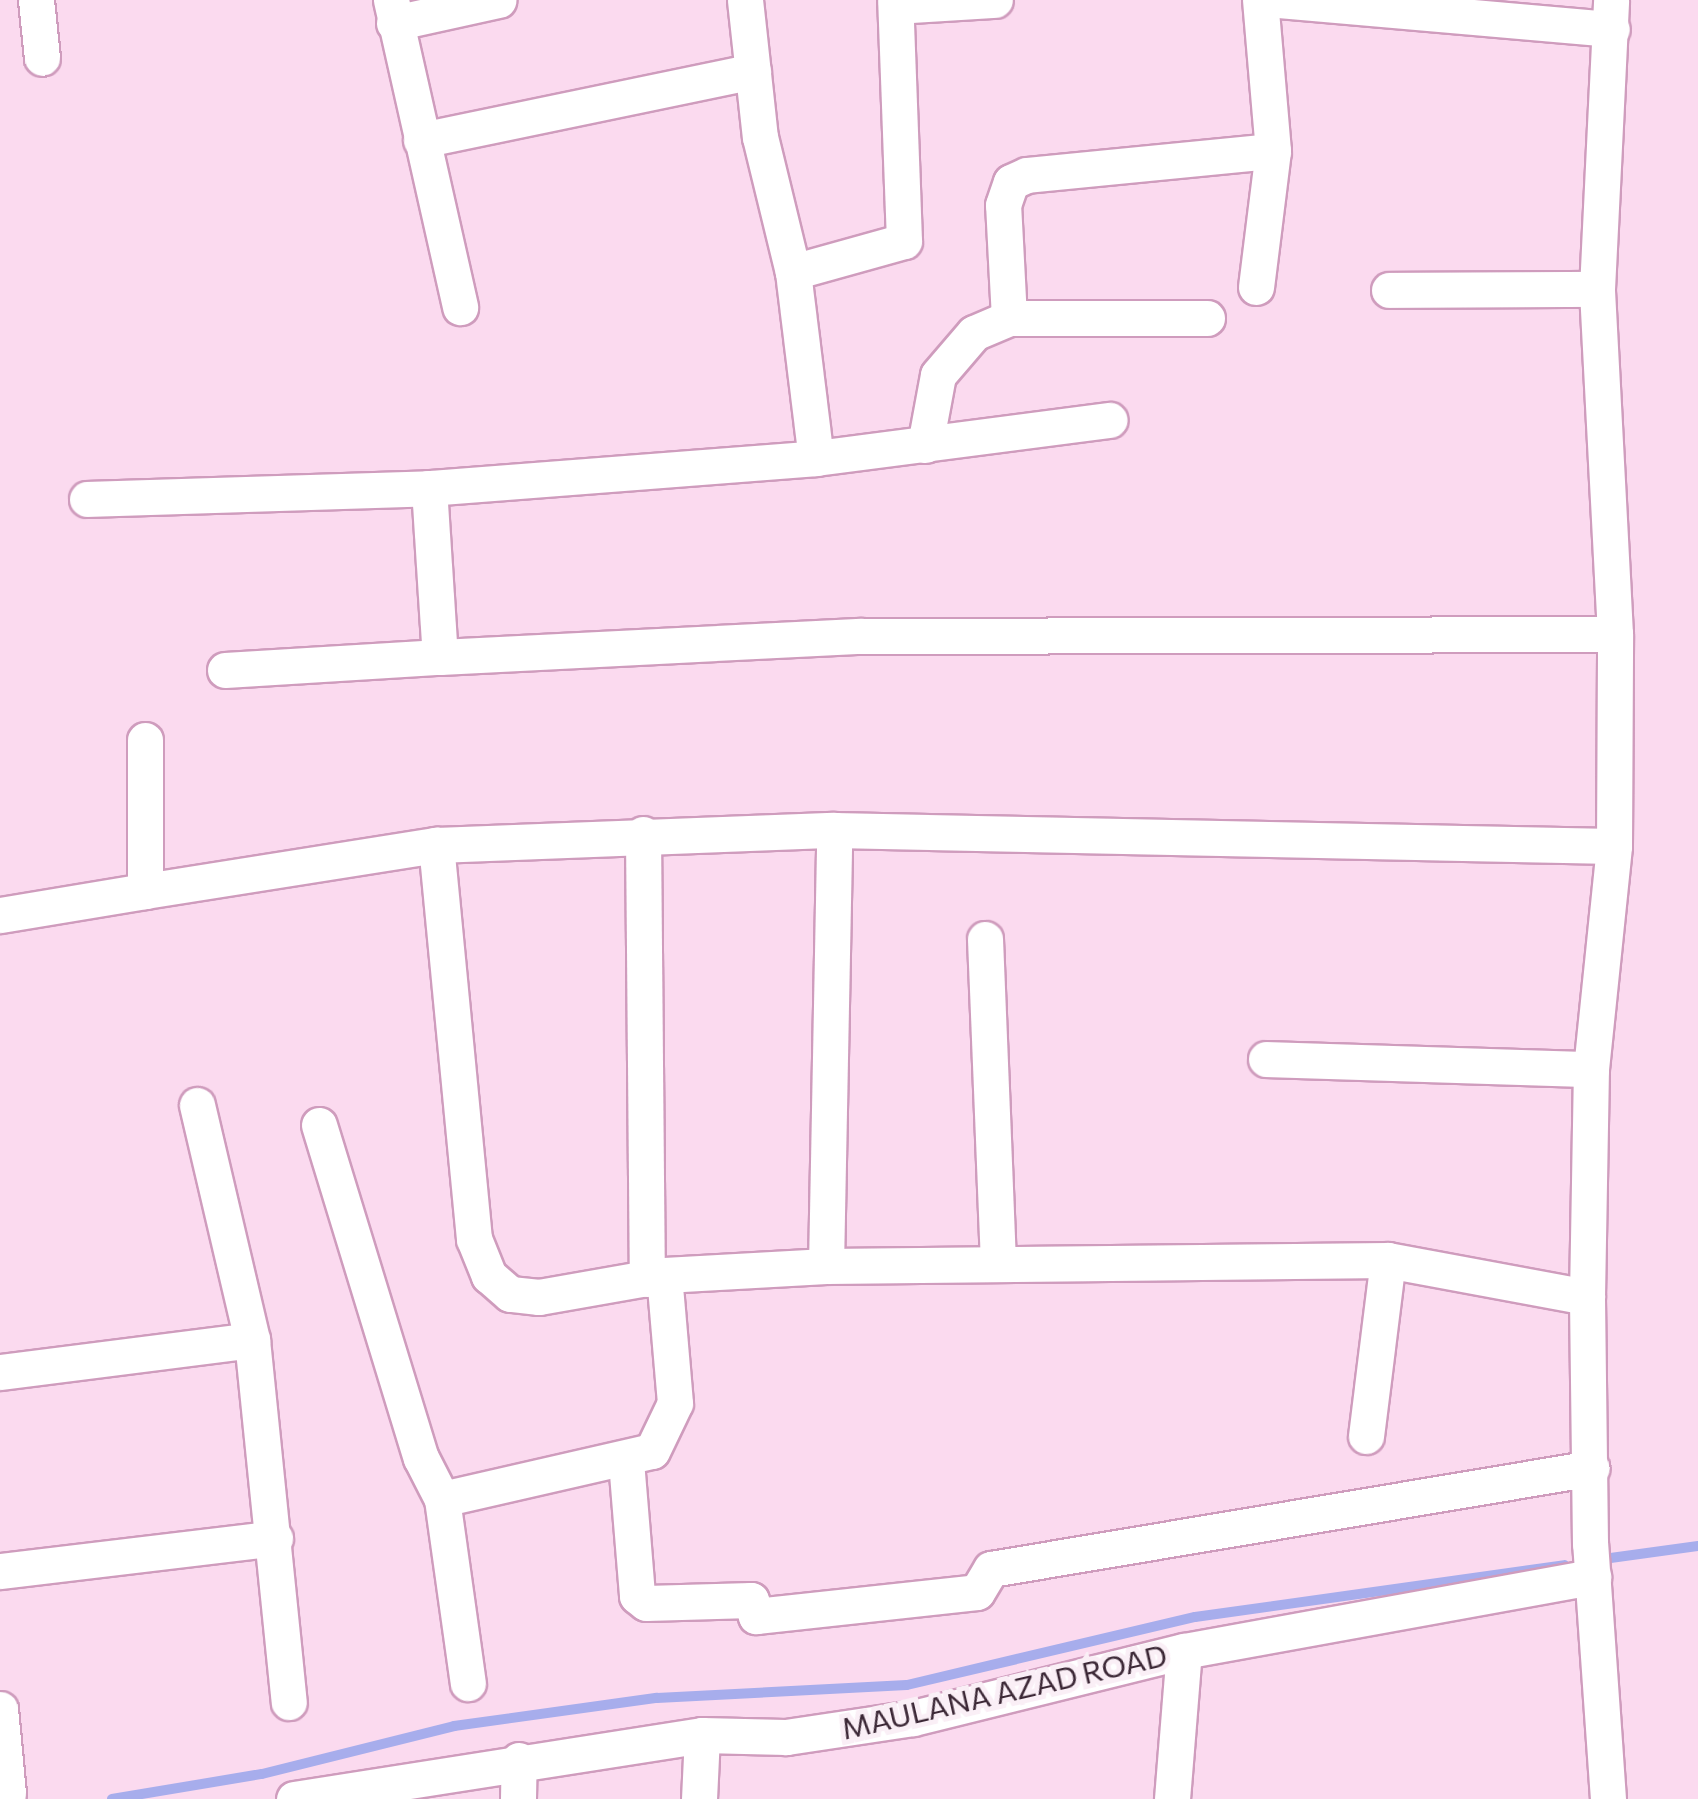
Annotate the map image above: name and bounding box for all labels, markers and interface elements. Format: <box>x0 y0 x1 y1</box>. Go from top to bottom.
street label: MAULANA AZAD ROAD <box>838 1636 1170 1746</box>

